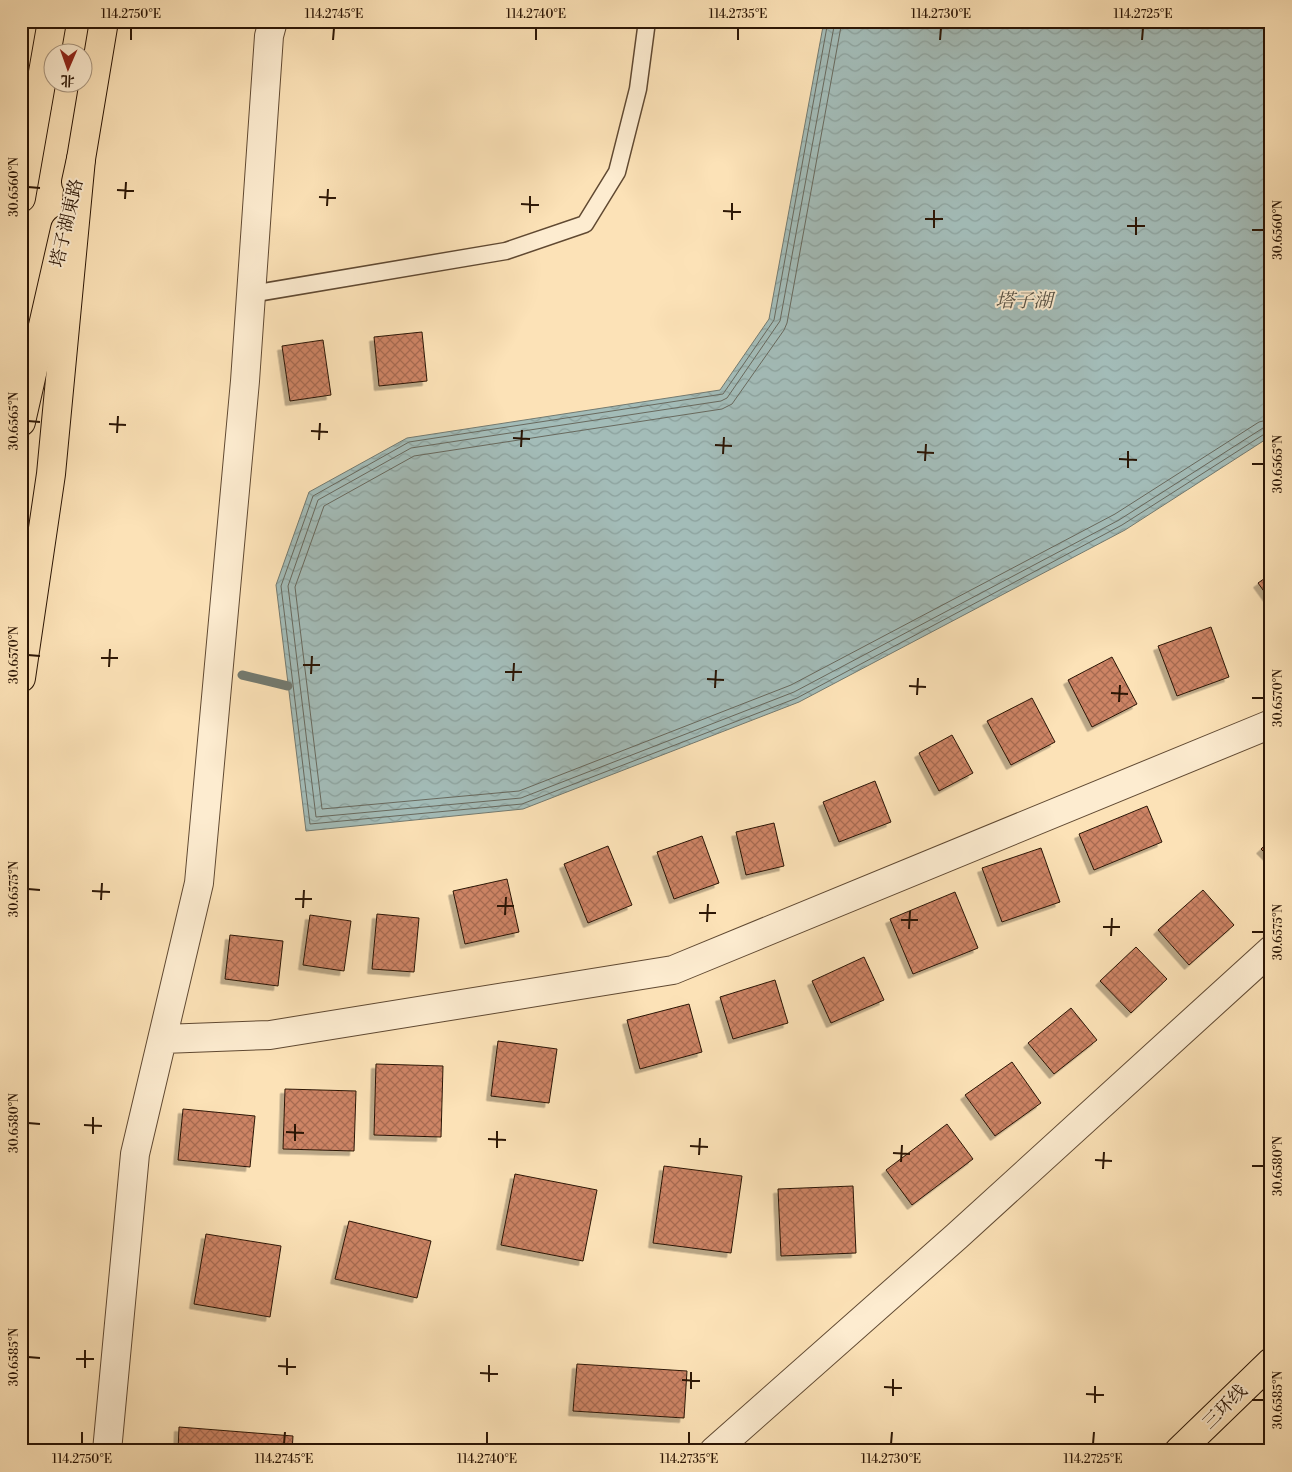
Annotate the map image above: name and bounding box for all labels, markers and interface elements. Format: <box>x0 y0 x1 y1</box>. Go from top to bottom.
text: 114.2750°E <box>101 7 161 22</box>
text: 114.2745°E <box>305 7 363 22</box>
text: 114.2740°E <box>506 7 566 22</box>
text: 114.2735°E <box>709 7 767 22</box>
text: 114.2730°E <box>911 7 971 22</box>
text: 114.2725°E <box>1114 7 1172 22</box>
north arrow <box>42 42 92 92</box>
text: 北 <box>60 71 75 89</box>
text: 30.6560°N <box>7 157 22 217</box>
street label: 塔子湖東路 <box>46 177 88 269</box>
text: 30.6560°N <box>1271 200 1286 260</box>
water label: 塔子湖 <box>995 289 1055 313</box>
text: 30.6565°N <box>7 392 22 450</box>
text: 30.6565°N <box>1271 435 1286 493</box>
text: 30.6570°N <box>7 626 22 684</box>
text: 30.6570°N <box>1271 669 1286 727</box>
text: 30.6575°N <box>7 861 22 917</box>
text: 30.6575°N <box>1271 904 1286 960</box>
text: 30.6580°N <box>7 1093 22 1153</box>
text: 30.6580°N <box>1271 1136 1286 1196</box>
text: 30.6585°N <box>7 1328 22 1386</box>
text: 30.6585°N <box>1271 1371 1286 1429</box>
street label: 三环线 <box>1198 1380 1252 1434</box>
text: 114.2750°E <box>52 1452 112 1467</box>
text: 114.2745°E <box>255 1452 313 1467</box>
text: 114.2740°E <box>457 1452 517 1467</box>
text: 114.2735°E <box>660 1452 718 1467</box>
text: 114.2730°E <box>861 1452 921 1467</box>
text: 114.2725°E <box>1064 1452 1122 1467</box>

